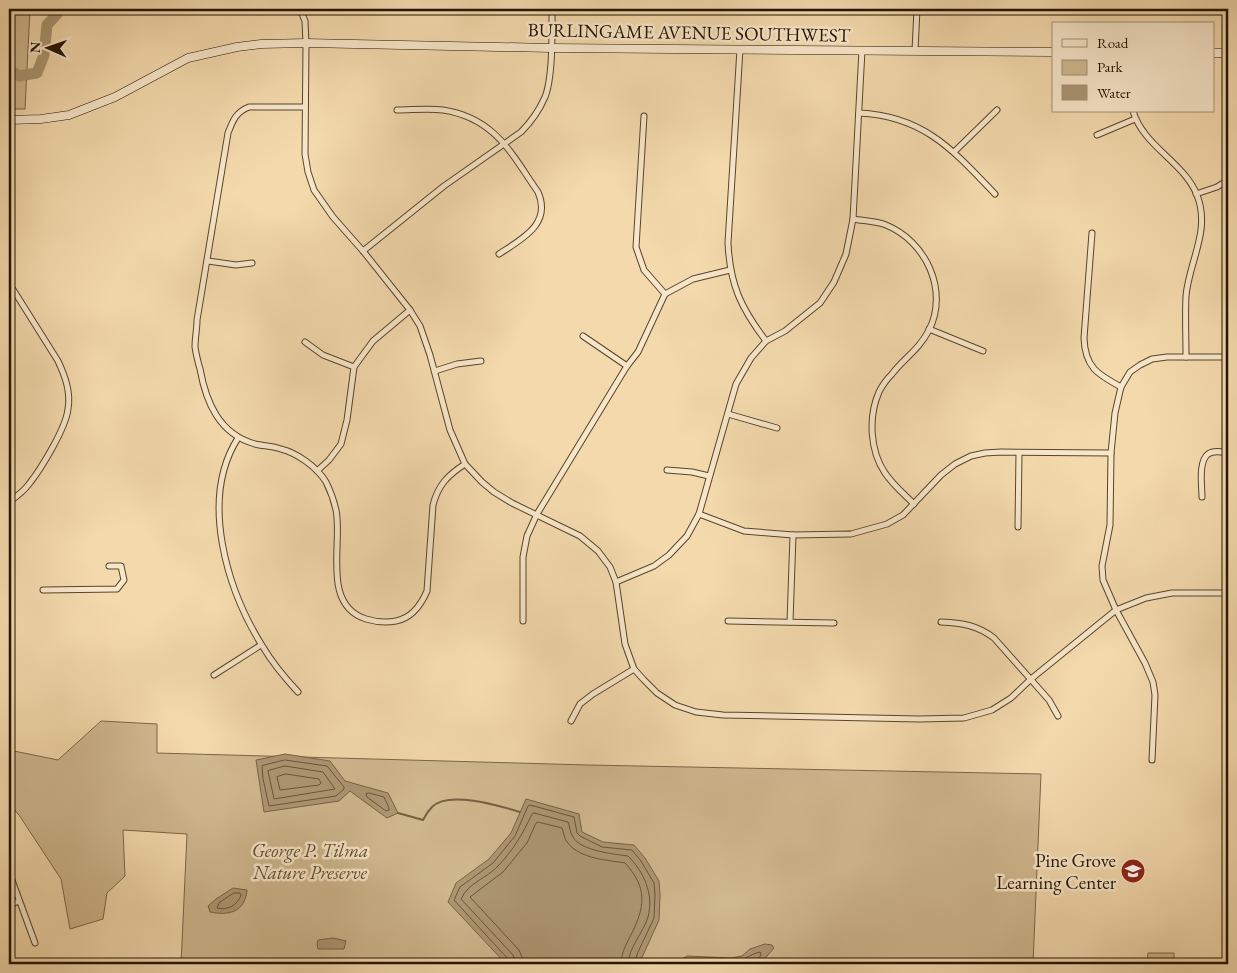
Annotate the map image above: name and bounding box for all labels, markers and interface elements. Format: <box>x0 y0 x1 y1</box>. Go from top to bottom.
street label: BURLINGAME AVENUE SOUTHWEST <box>527 17 851 48</box>
north arrow <box>22 22 72 72</box>
legend <box>1052 22 1214 112</box>
text: Road <box>1097 33 1129 52</box>
text: N <box>26 41 44 54</box>
text: Park <box>1097 57 1124 76</box>
text: Water <box>1097 83 1131 102</box>
park label: George P. Tilma Nature Preserve <box>252 838 368 885</box>
place label: Pine Grove Learning Center <box>996 848 1117 895</box>
school or university icon: Pine Grove Learning Center <box>1120 858 1146 884</box>

